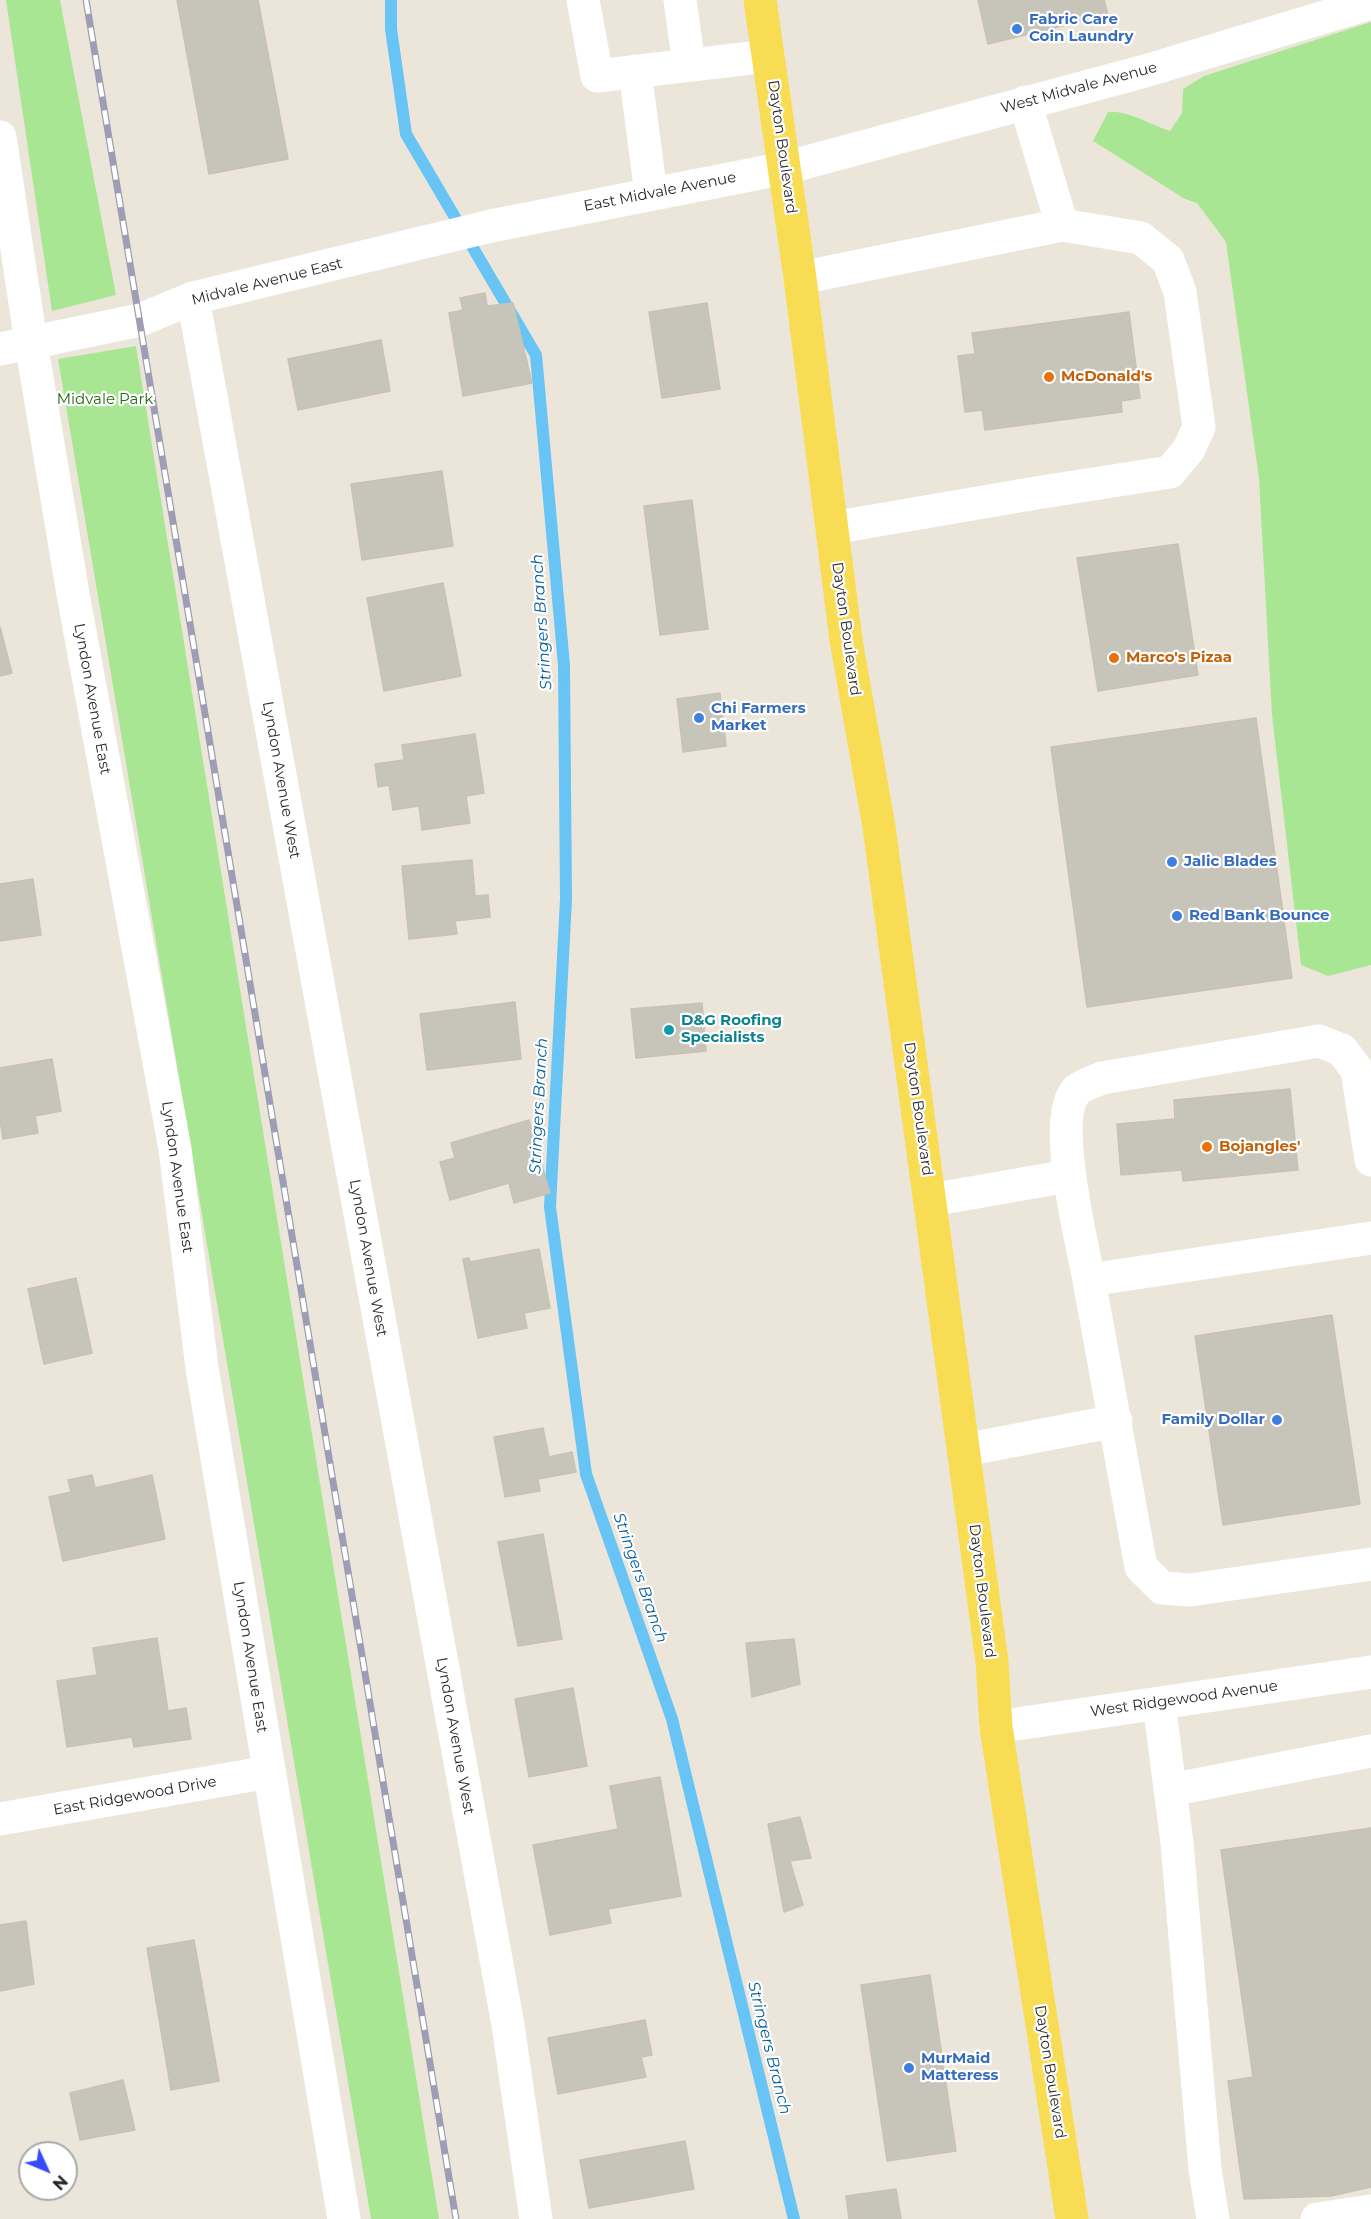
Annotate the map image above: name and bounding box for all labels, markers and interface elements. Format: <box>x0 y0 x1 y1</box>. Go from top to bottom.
place label: Fabric Care Coin Laundry <box>1029 11 1133 46</box>
marker: Fabric Care Coin Laundry <box>1010 22 1024 36</box>
street label: West Midvale Avenue <box>999 58 1159 118</box>
street label: Dayton Boulevard <box>764 79 800 215</box>
street label: East Midvale Avenue <box>582 168 738 216</box>
street label: Midvale Avenue East <box>190 255 344 309</box>
place label: McDonald's <box>1061 368 1152 386</box>
marker: McDonald's <box>1042 370 1056 384</box>
park label: Midvale Park <box>57 391 153 409</box>
water label: Stringers Branch <box>528 553 556 691</box>
street label: Dayton Boulevard <box>828 561 864 697</box>
street label: Lyndon Avenue East <box>70 622 114 776</box>
place label: Marco's Pizaa <box>1126 649 1232 667</box>
marker: Marco's Pizaa <box>1107 651 1121 665</box>
street label: Lyndon Avenue West <box>258 700 304 860</box>
place label: Chi Farmers Market <box>711 700 806 735</box>
marker: Chi Farmers Market <box>692 711 706 725</box>
place label: Jalic Blades <box>1184 853 1277 871</box>
marker: Jalic Blades <box>1165 855 1179 869</box>
place label: Red Bank Bounce <box>1189 907 1330 925</box>
marker: Red Bank Bounce <box>1170 909 1184 923</box>
place label: D&G Roofing Specialists <box>681 1012 782 1047</box>
marker: D&G Roofing Specialists <box>662 1023 676 1037</box>
water label: Stringers Branch <box>526 1037 552 1175</box>
street label: Dayton Boulevard <box>900 1041 936 1177</box>
street label: Lyndon Avenue East <box>157 1100 197 1254</box>
place label: Bojangles' <box>1219 1138 1300 1156</box>
marker: Bojangles' <box>1200 1140 1214 1154</box>
street label: Lyndon Avenue West <box>345 1178 391 1338</box>
place label: Family Dollar <box>1161 1411 1265 1429</box>
marker: Family Dollar <box>1270 1413 1284 1427</box>
water label: Stringers Branch <box>609 1510 671 1646</box>
street label: Dayton Boulevard <box>965 1523 999 1659</box>
street label: Lyndon Avenue East <box>229 1580 271 1734</box>
street label: Lyndon Avenue West <box>432 1656 478 1816</box>
street label: West Ridgewood Avenue <box>1089 1677 1279 1721</box>
street label: East Ridgewood Drive <box>52 1773 218 1819</box>
water label: Stringers Branch <box>743 1979 795 2117</box>
street label: Dayton Boulevard <box>1031 2004 1069 2140</box>
place label: MurMaid Matteress <box>921 2050 998 2085</box>
marker: MurMaid Matteress <box>902 2061 916 2075</box>
north arrow <box>18 2141 78 2201</box>
text: N <box>49 2171 71 2194</box>

